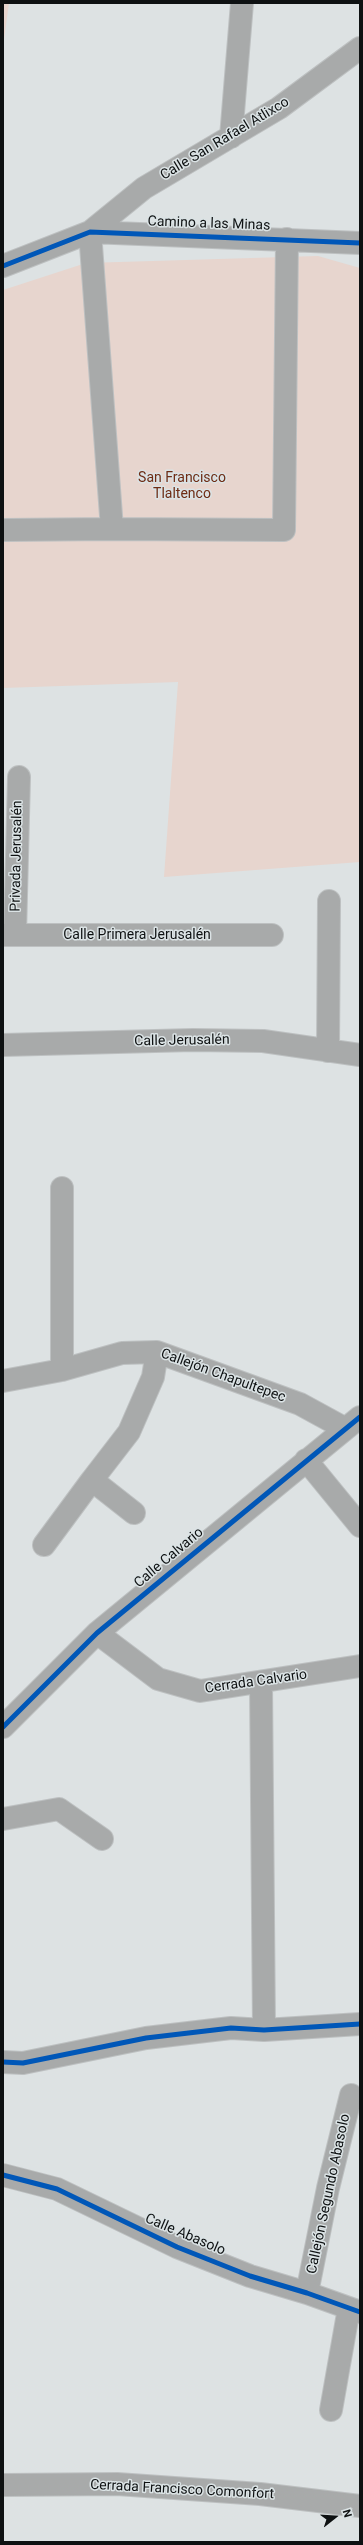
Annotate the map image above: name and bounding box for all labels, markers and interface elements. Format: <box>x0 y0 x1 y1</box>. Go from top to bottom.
street label: Calle San Rafael Atlixco <box>158 94 292 184</box>
street label: Camino a las Minas <box>147 213 271 235</box>
park label: San Francisco Tlaltenco <box>138 470 226 502</box>
street label: Privada Jerusalén <box>8 800 26 912</box>
street label: Calle Primera Jerusalén <box>63 927 211 943</box>
street label: Calle Jerusalén <box>134 1032 230 1050</box>
street label: Callejón Chapultepec <box>158 1346 288 1406</box>
street label: Calle Calvario <box>131 1524 207 1592</box>
street label: Cerrada Calvario <box>204 1667 308 1697</box>
street label: Callejón Segundo Abasolo <box>304 2112 354 2276</box>
street label: Calle Abasolo <box>142 2211 228 2259</box>
street label: Cerrada Francisco Comonfort <box>90 2477 274 2503</box>
north arrow <box>315 2497 355 2537</box>
text: N <box>340 2508 354 2519</box>

